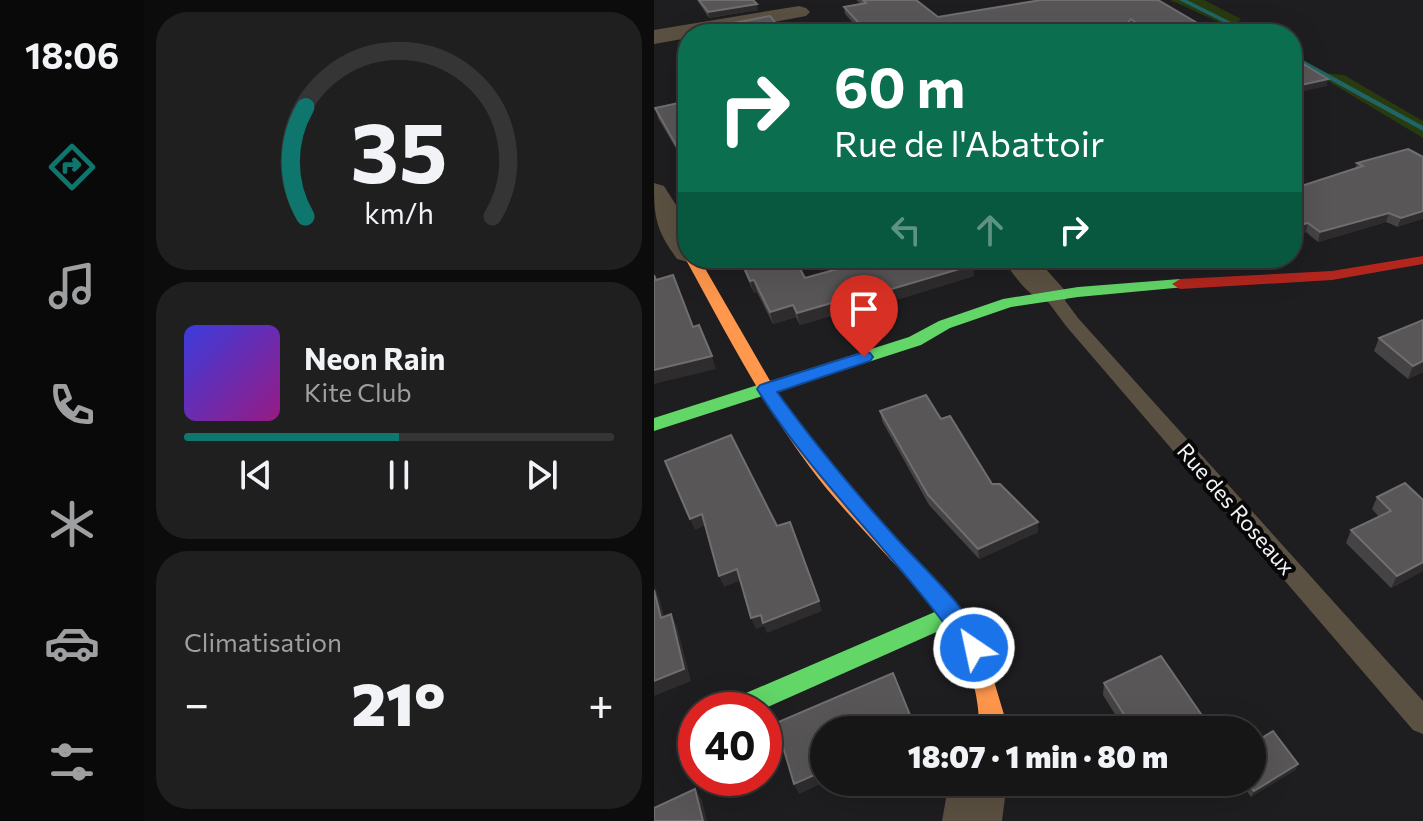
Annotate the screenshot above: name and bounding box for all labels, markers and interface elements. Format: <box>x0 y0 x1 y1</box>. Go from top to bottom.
text: 18:06 <box>25 32 119 76</box>
text: 60 m <box>834 51 965 120</box>
icon: right <box>702 56 806 160</box>
text: 35 <box>351 97 447 199</box>
text: Rue de l'Abattoir <box>834 120 1104 164</box>
icon: directions <box>44 139 100 195</box>
text: km/h <box>364 195 434 230</box>
icon: left <box>884 208 928 252</box>
icon: ahead <box>968 208 1012 252</box>
icon: right <box>1052 208 1096 252</box>
icon: music <box>44 258 100 314</box>
pin <box>830 275 898 357</box>
icon: arrive <box>842 287 886 331</box>
text: Neon Rain <box>304 339 445 376</box>
text: Kite Club <box>304 376 412 407</box>
icon: phone <box>44 377 100 433</box>
street label: Rue des Roseaux <box>1172 437 1301 580</box>
icon: previous <box>234 453 278 497</box>
icon: pause <box>377 453 421 497</box>
icon: next <box>520 453 564 497</box>
icon: climate <box>44 496 100 552</box>
position arrow <box>932 606 1016 690</box>
icon: car <box>44 615 100 671</box>
text: Climatisation <box>184 626 342 657</box>
text: 21° <box>351 665 446 738</box>
text: − <box>184 675 209 729</box>
text: + <box>588 675 614 729</box>
speed limit sign: 40 <box>678 692 782 796</box>
icon: filters <box>44 734 100 790</box>
text: 18:07 · 1 min · 80 m <box>908 737 1168 774</box>

